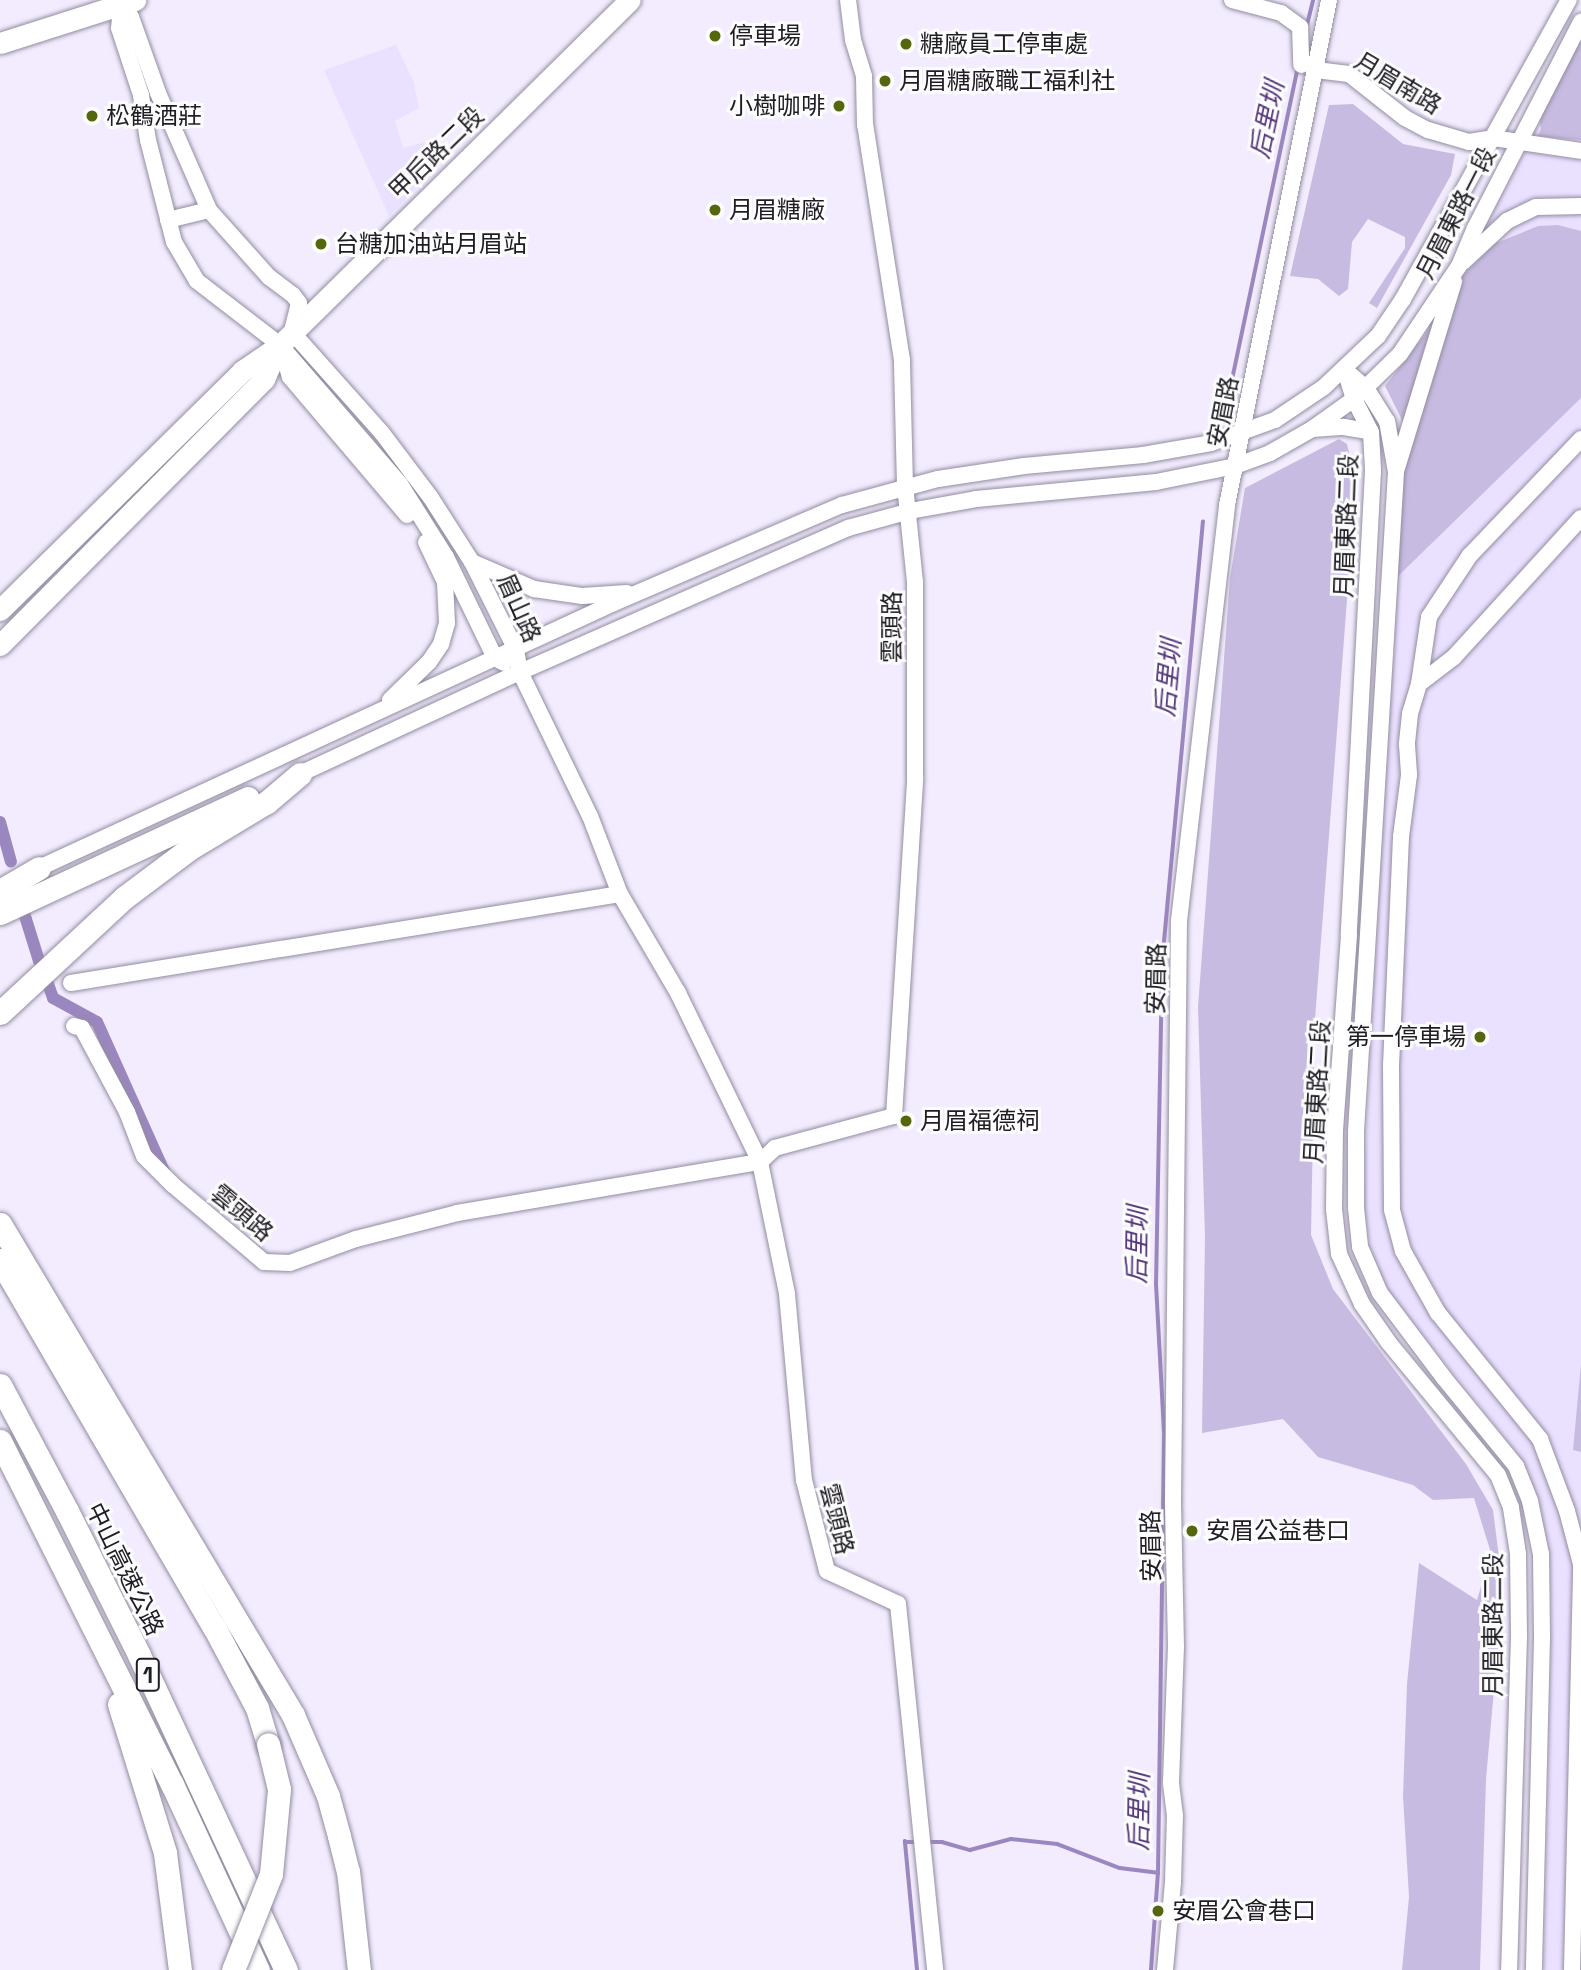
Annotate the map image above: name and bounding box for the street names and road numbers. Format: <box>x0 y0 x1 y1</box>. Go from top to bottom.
street label: 月眉南路 <box>1349 46 1447 120</box>
street label: 甲后路二段 <box>383 101 489 205</box>
street label: 月眉東路一段 <box>1410 142 1502 284</box>
street label: 安眉路 <box>1202 374 1244 450</box>
street label: 月眉東路二段 <box>1329 454 1363 598</box>
street label: 眉山路 <box>491 569 547 647</box>
street label: 雲頭路 <box>878 591 906 663</box>
street label: 安眉路 <box>1141 943 1171 1015</box>
street label: 月眉東路二段 <box>1299 1019 1335 1165</box>
street label: 雲頭路 <box>205 1179 279 1247</box>
street label: 雲頭路 <box>814 1481 860 1557</box>
street label: 中山高速公路 <box>80 1498 170 1640</box>
street label: 安眉路 <box>1136 1510 1166 1582</box>
street label: 月眉東路二段 <box>1479 1553 1507 1697</box>
road number: 1 <box>136 1656 160 1694</box>

